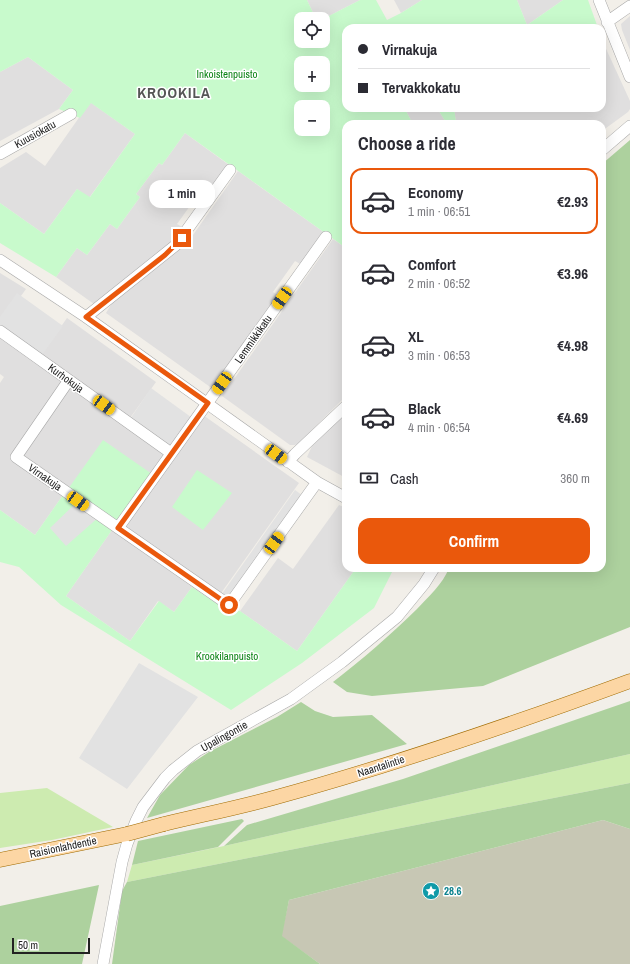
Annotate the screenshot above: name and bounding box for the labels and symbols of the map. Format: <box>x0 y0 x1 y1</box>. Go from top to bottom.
park label: Inkoistenpuisto <box>196 67 258 81</box>
district label: KROOKILA <box>137 82 211 103</box>
street label: Kuusiokatu <box>12 117 58 151</box>
callout: 1 min <box>149 180 215 208</box>
route end <box>173 229 191 247</box>
car <box>270 285 294 311</box>
street label: Lemmikkikatu <box>231 312 275 366</box>
street label: Kurhokuja <box>45 360 87 396</box>
car <box>210 370 234 396</box>
car <box>91 393 117 417</box>
car <box>263 442 289 466</box>
street label: Virnakuja <box>25 460 65 494</box>
car <box>65 489 91 513</box>
car <box>262 530 286 556</box>
route start <box>220 596 238 614</box>
park label: Krookilanpuisto <box>196 649 258 663</box>
street label: Upalingontie <box>198 717 250 755</box>
street label: Naantalintie <box>356 752 406 780</box>
street label: Raisionlahdentie <box>28 833 98 861</box>
place icon: 28.6 <box>421 881 441 901</box>
place label: 28.6 <box>444 884 462 898</box>
scale bar <box>12 936 90 955</box>

